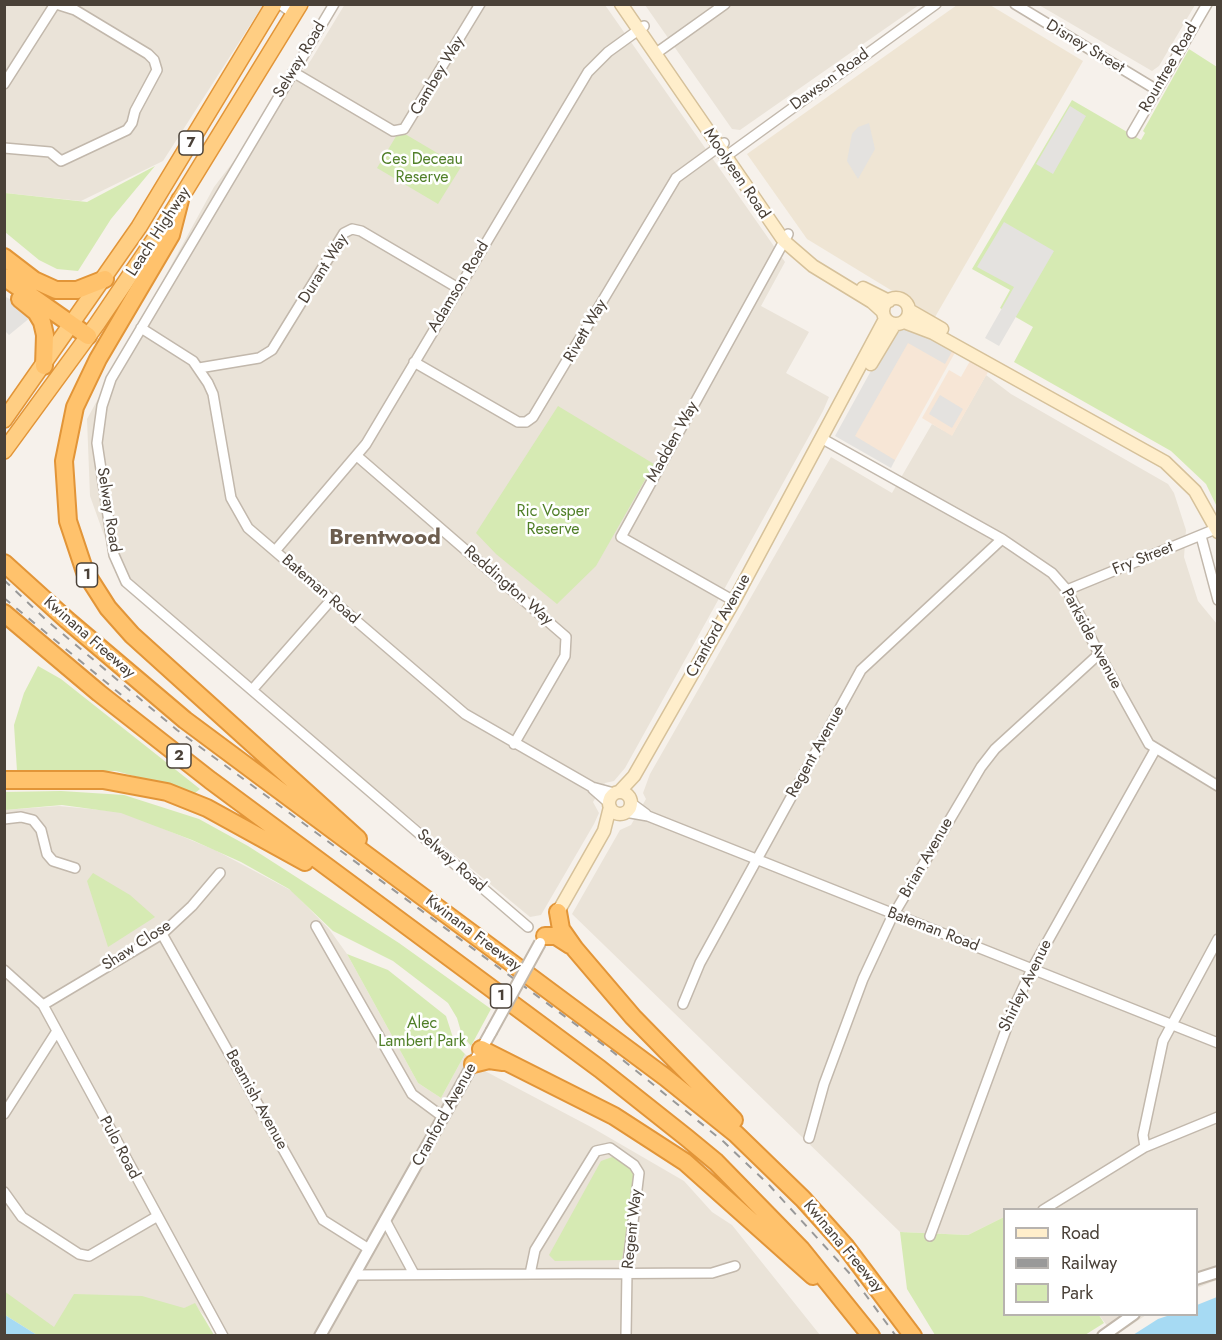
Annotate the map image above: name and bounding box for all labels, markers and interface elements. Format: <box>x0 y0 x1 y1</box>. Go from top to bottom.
street label: Disney Street <box>1042 16 1128 78</box>
street label: Selway Road <box>270 18 330 102</box>
street label: Rountree Road <box>1136 20 1202 116</box>
street label: Cambey Way <box>407 33 469 119</box>
street label: Dawson Road <box>787 45 873 115</box>
street label: Moolyeen Road <box>699 125 773 223</box>
road number: 7 <box>179 131 203 155</box>
park label: Ces Deceau Reserve <box>381 150 463 188</box>
street label: Leach Highway <box>123 184 195 280</box>
street label: Durant Way <box>295 231 353 307</box>
street label: Adamson Road <box>424 238 494 336</box>
street label: Rivett Way <box>560 296 612 366</box>
street label: Madden Way <box>643 398 703 486</box>
street label: Selway Road <box>92 466 124 554</box>
park label: Ric Vosper Reserve <box>517 502 589 540</box>
district label: Brentwood <box>329 526 441 552</box>
street label: Fry Street <box>1110 538 1176 580</box>
street label: Reddington Way <box>460 542 556 630</box>
street label: Bateman Road <box>277 551 363 629</box>
road number: 1 <box>76 563 98 587</box>
street label: Cranford Avenue <box>683 571 755 681</box>
street label: Parkside Avenue <box>1056 585 1126 693</box>
street label: Kwinana Freeway <box>39 593 139 683</box>
street label: Regent Avenue <box>783 703 849 801</box>
road number: 2 <box>167 744 191 768</box>
street label: Brian Avenue <box>896 815 958 901</box>
street label: Selway Road <box>412 826 490 896</box>
street label: Kwinana Freeway <box>421 892 525 976</box>
street label: Bateman Road <box>884 904 982 956</box>
street label: Shaw Close <box>99 917 175 975</box>
street label: Shirley Avenue <box>995 937 1057 1035</box>
road number: 1 <box>490 984 512 1008</box>
park label: Alec Lambert Park <box>378 1014 466 1052</box>
street label: Beamish Avenue <box>221 1047 291 1153</box>
street label: Cranford Avenue <box>409 1060 481 1170</box>
street label: Pulo Road <box>94 1113 144 1183</box>
street label: Regent Way <box>619 1188 647 1270</box>
street label: Kwinana Freeway <box>799 1197 887 1297</box>
legend <box>1003 1208 1198 1316</box>
text: Road <box>1061 1220 1100 1246</box>
text: Railway <box>1061 1250 1117 1276</box>
text: Park <box>1061 1280 1093 1306</box>

